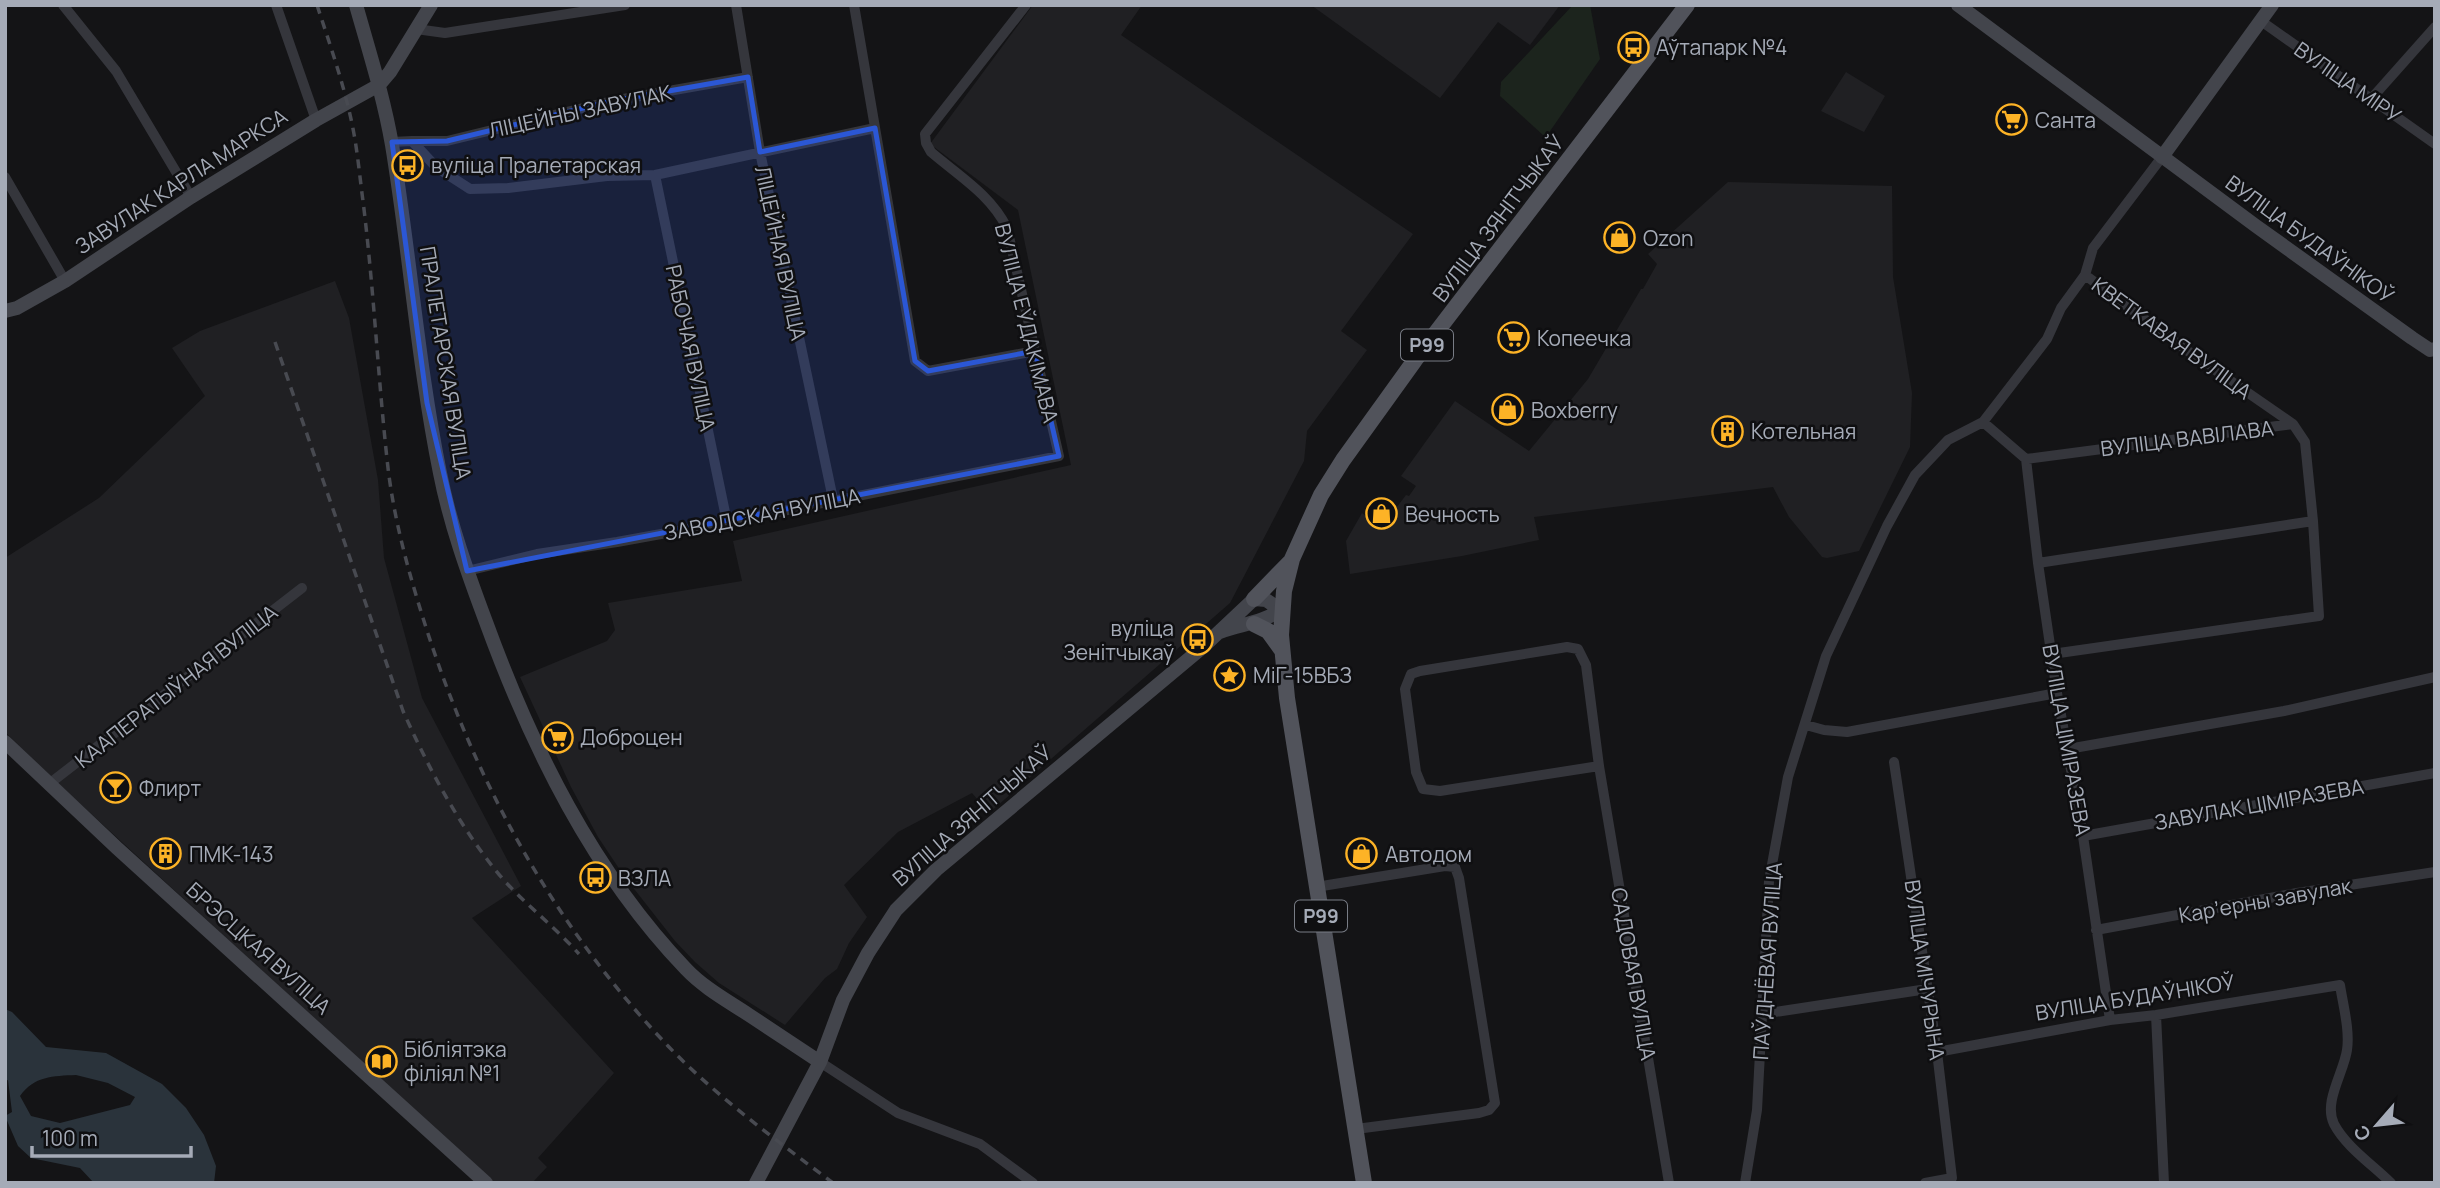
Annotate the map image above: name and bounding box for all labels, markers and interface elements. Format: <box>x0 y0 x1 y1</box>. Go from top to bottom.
bus stop icon: Аўтапарк №4 <box>1616 30 1650 64</box>
place label: Аўтапарк №4 <box>1656 33 1788 61</box>
street label: ВУЛІЦА МІРУ <box>2289 35 2407 129</box>
street label: ЛІЦЕЙНЫ ЗАВУЛАК <box>486 78 675 144</box>
street label: ЗАВУЛАК КАРЛА МАРКСА <box>70 102 292 260</box>
supermarket icon: Санта <box>1995 103 2029 137</box>
place label: Санта <box>2035 106 2096 134</box>
street label: ВУЛІЦА ЗЯНІТЧЫКАЎ <box>1426 129 1570 307</box>
bus stop icon: вуліца Пралетарская <box>391 148 425 182</box>
place label: вуліца Пралетарская <box>431 151 641 179</box>
street label: ЛІЦЕЙНАЯ ВУЛІЦА <box>749 163 813 343</box>
street label: ВУЛІЦА БУДАЎНІКОЎ <box>2220 168 2400 310</box>
street label: ВУЛІЦА ЕЎДАКІМАВА <box>989 220 1065 426</box>
shop icon: Ozon <box>1603 221 1637 255</box>
place label: Ozon <box>1643 224 1693 252</box>
street label: ПРАЛЕТАРСКАЯ ВУЛІЦА <box>414 244 478 482</box>
street label: РАБОЧАЯ ВУЛІЦА <box>660 262 722 434</box>
street label: КВЕТКАВАЯ ВУЛІЦА <box>2087 271 2257 405</box>
supermarket icon: Копеечка <box>1497 321 1531 355</box>
place label: Копеечка <box>1537 324 1631 352</box>
road number: Р99 <box>1401 330 1453 360</box>
shop icon: Boxberry <box>1491 393 1525 427</box>
place label: Boxberry <box>1531 396 1618 424</box>
street label: ВУЛІЦА ВАВІЛАВА <box>2099 413 2275 463</box>
building icon: Котельная <box>1711 414 1745 448</box>
place label: Котельная <box>1751 417 1856 445</box>
street label: ЗАВОДСКАЯ ВУЛІЦА <box>662 481 862 547</box>
shop icon: Вечность <box>1365 497 1399 531</box>
place label: Вечность <box>1405 500 1500 528</box>
street label: КААПЕРАТЫЎНАЯ ВУЛІЦА <box>69 598 283 774</box>
place label: вуліца Зенітчыкаў <box>1063 614 1174 666</box>
bus stop icon: вуліца Зенітчыкаў <box>1180 623 1214 657</box>
street label: ВУЛІЦА ЦІМІРАЗЕВА <box>2036 642 2098 838</box>
place icon: МіГ-15ВБЗ <box>1213 658 1247 692</box>
place label: МіГ-15ВБЗ <box>1253 661 1352 689</box>
supermarket icon: Доброцен <box>540 720 574 754</box>
place label: Доброцен <box>580 723 683 751</box>
street label: ВУЛІЦА ЗЯНІТЧЫКАЎ <box>886 738 1058 892</box>
bar icon: Флирт <box>99 771 133 805</box>
street label: ЗАВУЛАК ЦІМІРАЗЕВА <box>2152 772 2366 836</box>
place label: Флирт <box>139 774 201 802</box>
building icon: ПМК-143 <box>149 837 183 871</box>
shop icon: Автодом <box>1345 837 1379 871</box>
place label: ПМК-143 <box>189 840 274 868</box>
place label: Автодом <box>1385 840 1472 868</box>
bus stop icon: ВЗЛА <box>578 861 612 895</box>
street label: ПАЎДНЁВАЯ ВУЛІЦА <box>1746 861 1788 1061</box>
place label: ВЗЛА <box>618 864 671 892</box>
street label: Карʼерны завулак <box>2176 871 2354 929</box>
street label: БРЭСЦКАЯ ВУЛІЦА <box>181 876 337 1020</box>
street label: ВУЛІЦА МІЧУРЫНА <box>1898 878 1952 1062</box>
street label: САДОВАЯ ВУЛІЦА <box>1605 886 1663 1062</box>
road number: Р99 <box>1295 900 1347 932</box>
street label: ВУЛІЦА БУДАЎНІКОЎ <box>2033 967 2237 1027</box>
place label: Бібліятэка філіял №1 <box>404 1035 507 1087</box>
library icon: Бібліятэка філіял №1 <box>364 1044 398 1078</box>
north arrow <box>2342 1090 2412 1160</box>
scale bar <box>32 1114 191 1158</box>
text: С <box>2347 1121 2377 1145</box>
text: 100 m <box>42 1124 98 1152</box>

